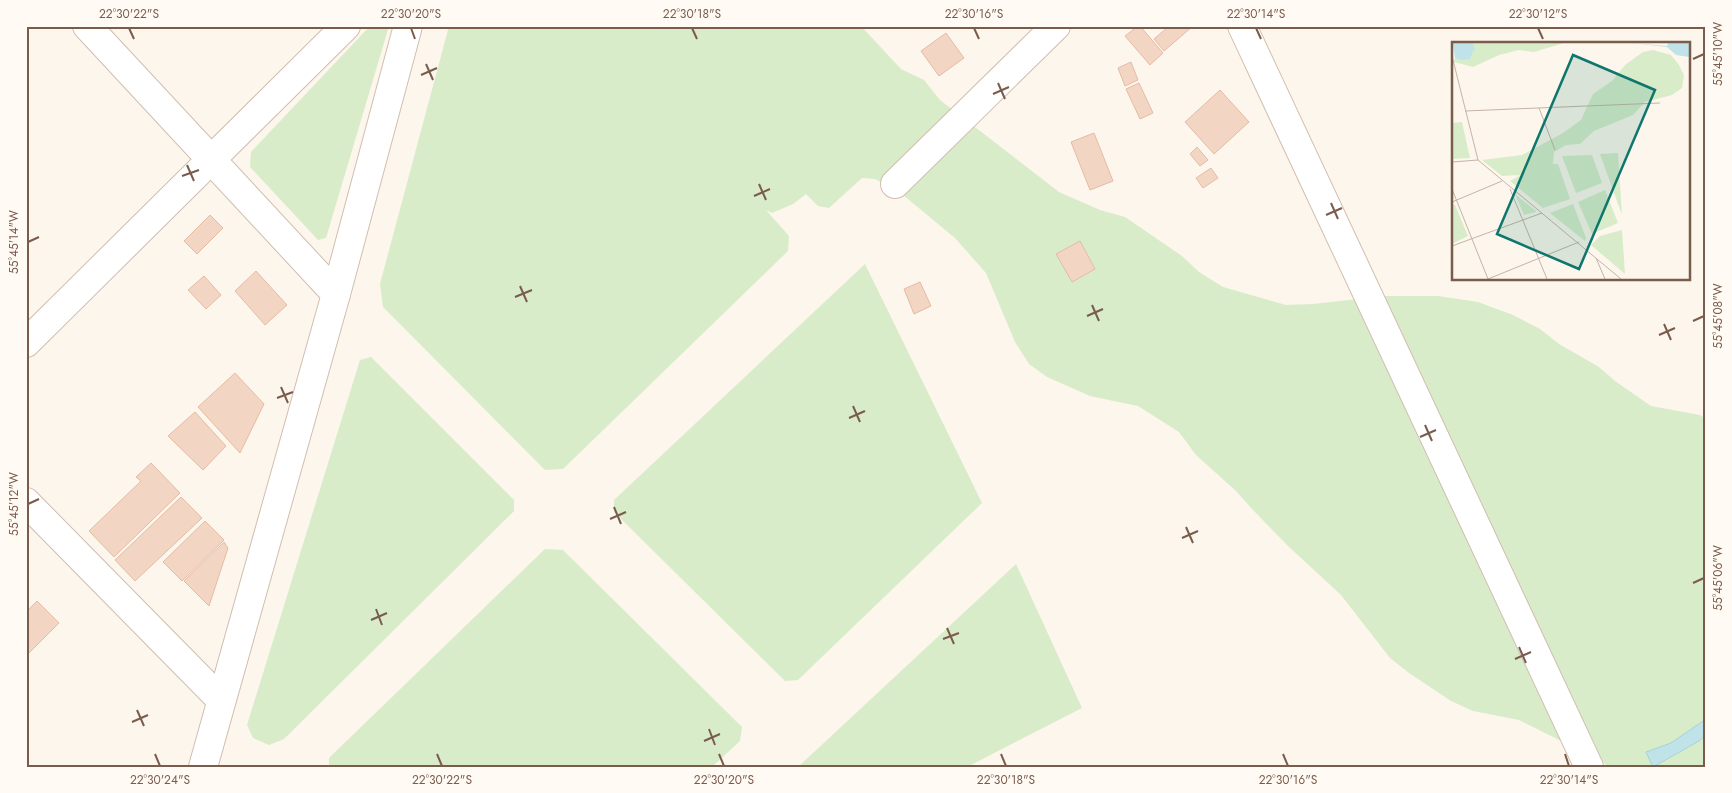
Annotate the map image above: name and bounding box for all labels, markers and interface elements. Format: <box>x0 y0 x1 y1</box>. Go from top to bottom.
text: 22°30'22"S <box>99 5 159 23</box>
text: 22°30'20"S <box>381 5 442 23</box>
text: 22°30'18"S <box>663 5 722 23</box>
text: 22°30'16"S <box>945 5 1004 23</box>
text: 22°30'14"S <box>1227 5 1286 23</box>
text: 22°30'12"S <box>1509 5 1568 23</box>
text: 55°45'10"W <box>1709 22 1727 86</box>
inset map <box>1452 42 1690 280</box>
text: 55°45'14"W <box>5 210 23 274</box>
text: 55°45'08"W <box>1709 283 1727 349</box>
text: 55°45'12"W <box>5 472 23 536</box>
text: 55°45'06"W <box>1709 545 1727 611</box>
text: 22°30'24"S <box>130 771 190 789</box>
text: 22°30'22"S <box>412 771 472 789</box>
text: 22°30'20"S <box>694 771 755 789</box>
text: 22°30'18"S <box>977 771 1036 789</box>
text: 22°30'16"S <box>1259 771 1318 789</box>
text: 22°30'14"S <box>1540 771 1599 789</box>

